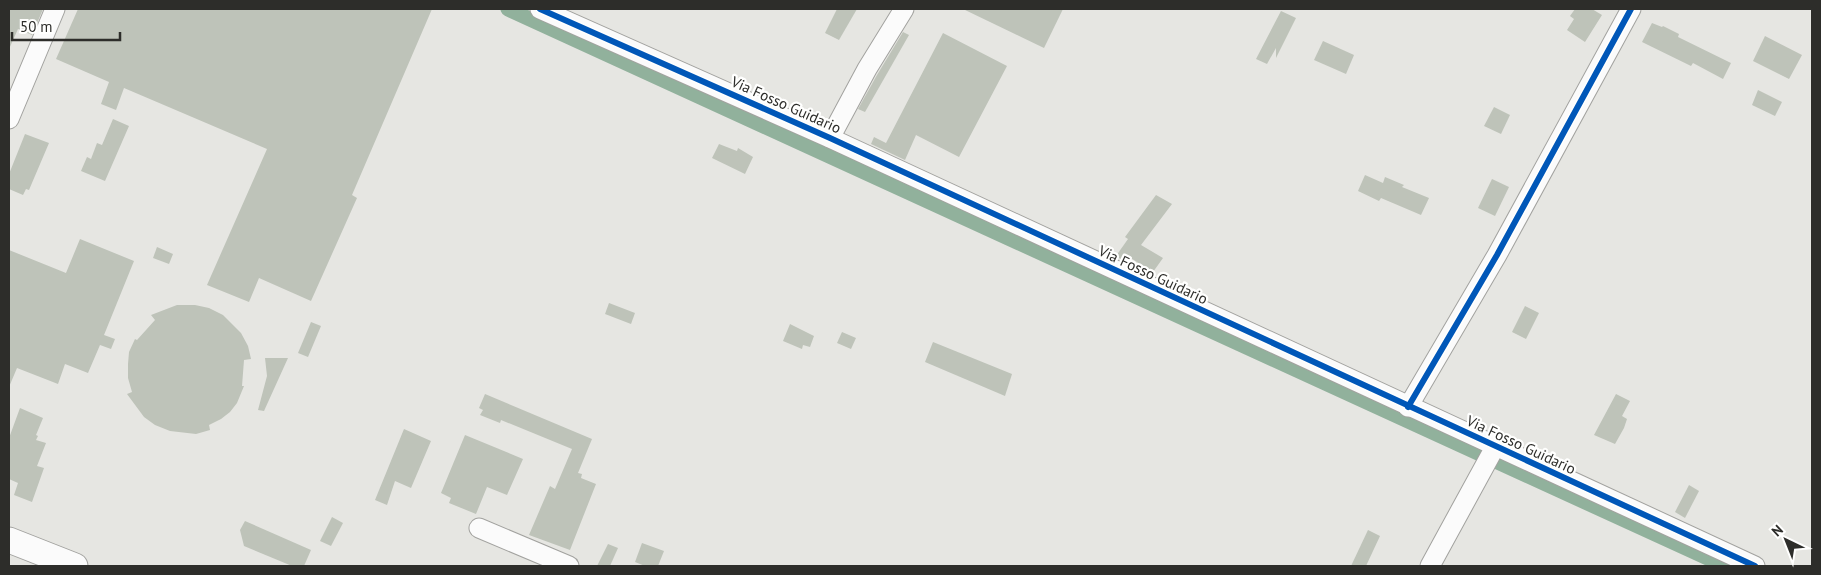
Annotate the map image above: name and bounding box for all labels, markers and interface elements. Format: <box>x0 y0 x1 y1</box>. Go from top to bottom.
scale bar <box>12 10 120 42</box>
text: 50 m <box>20 17 53 36</box>
street label: Via Fosso Guidario <box>727 71 844 137</box>
street label: Via Fosso Guidario <box>1095 240 1211 308</box>
street label: Via Fosso Guidario <box>1463 410 1579 478</box>
north arrow <box>1761 515 1811 565</box>
text: N <box>1768 521 1787 540</box>

